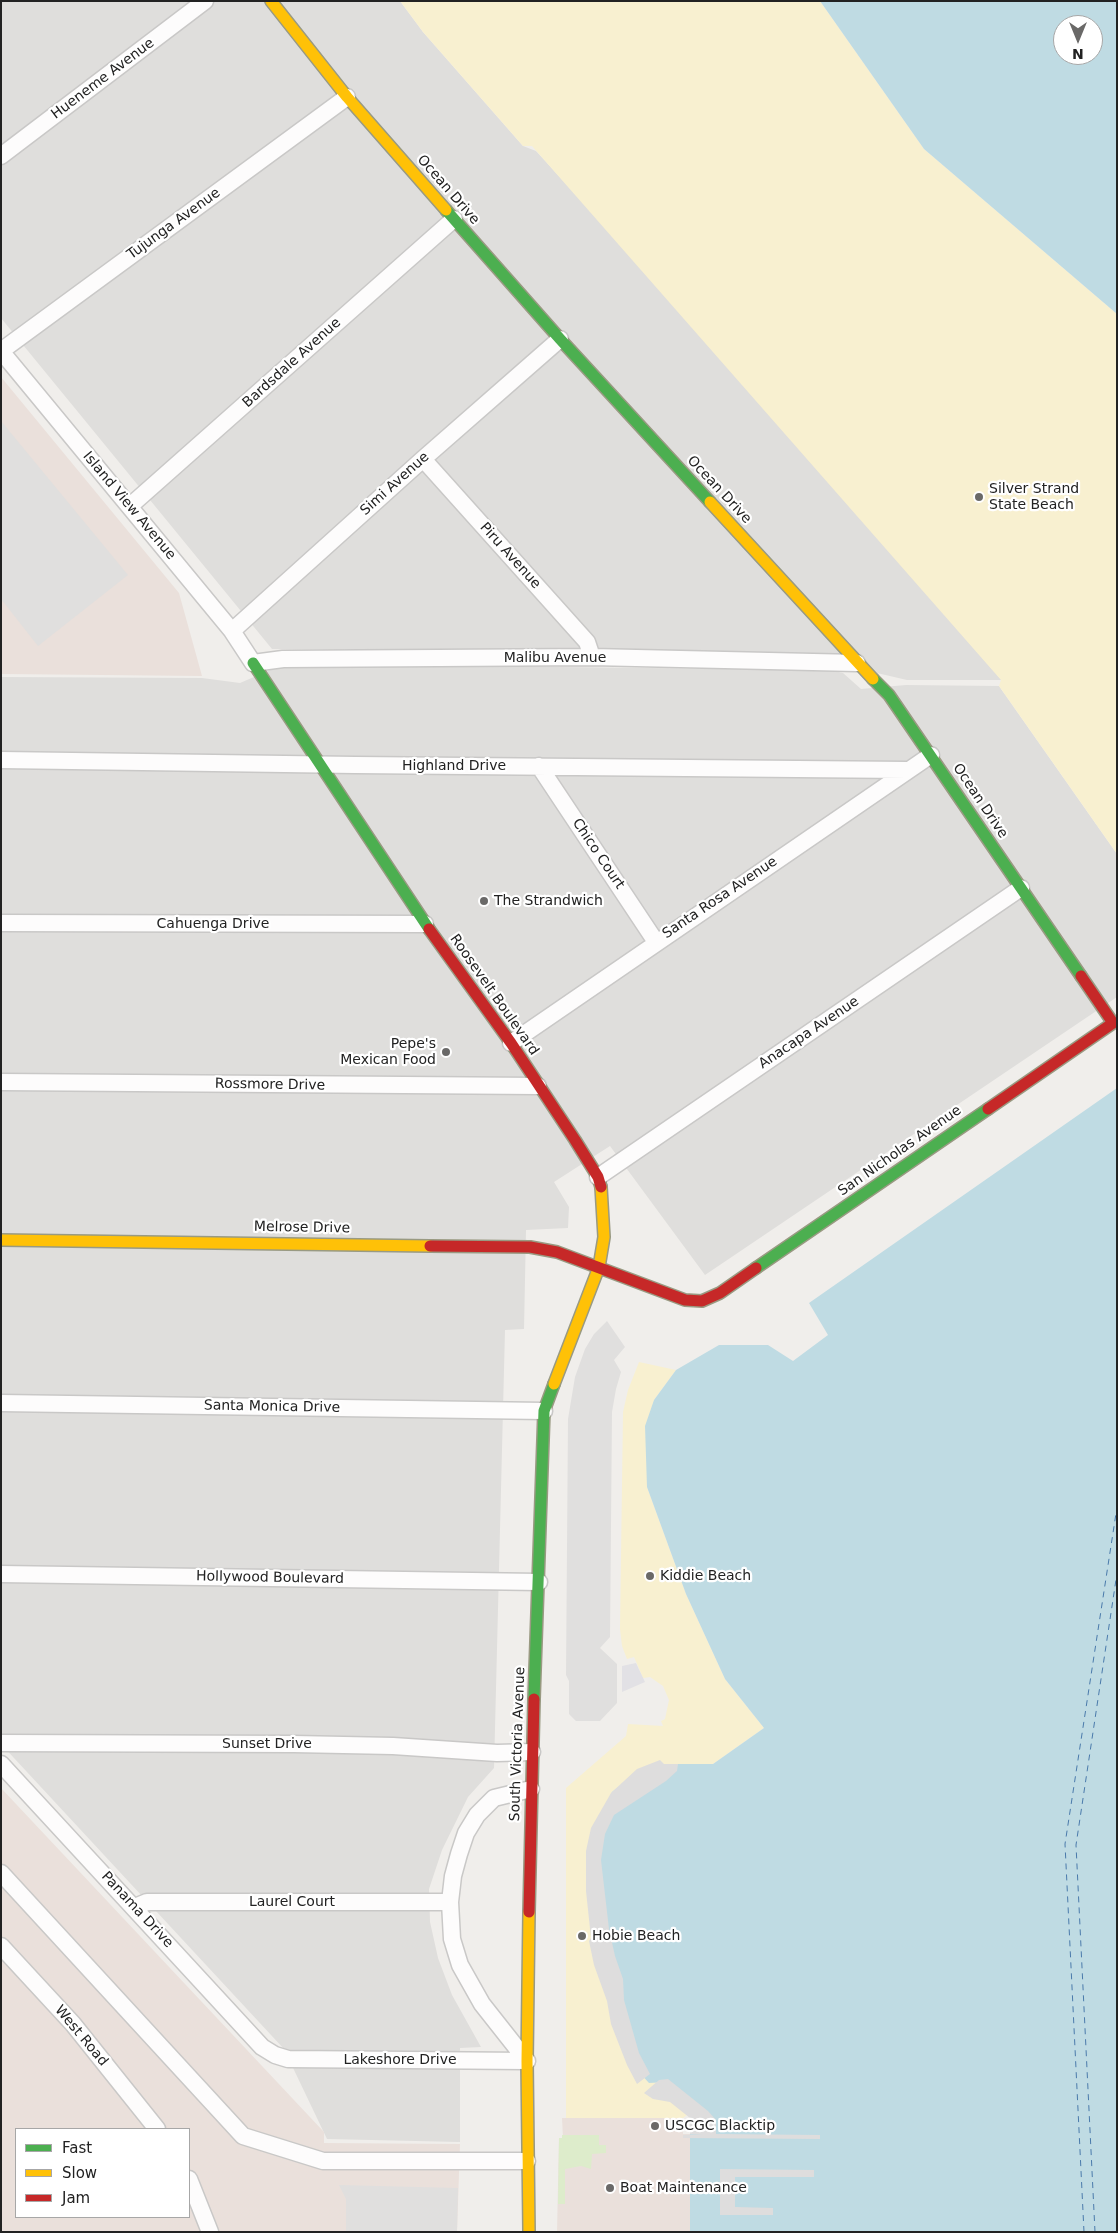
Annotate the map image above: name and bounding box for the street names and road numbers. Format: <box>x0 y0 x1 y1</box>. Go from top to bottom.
street label: Hueneme Avenue <box>48 35 158 123</box>
street label: Ocean Drive <box>413 152 483 228</box>
street label: Tujunga Avenue <box>124 185 224 263</box>
street label: Bardsdale Avenue <box>239 314 345 412</box>
street label: Island View Avenue <box>79 449 179 563</box>
street label: Simi Avenue <box>357 449 433 519</box>
street label: Ocean Drive <box>683 453 755 527</box>
street label: Piru Avenue <box>476 519 544 593</box>
street label: Malibu Avenue <box>504 650 606 666</box>
street label: Highland Drive <box>402 758 506 774</box>
street label: Ocean Drive <box>949 760 1011 842</box>
street label: Chico Court <box>568 815 628 893</box>
street label: Santa Rosa Avenue <box>659 853 781 943</box>
street label: Cahuenga Drive <box>157 916 269 932</box>
street label: Roosevelt Boulevard <box>446 931 542 1059</box>
street label: Anacapa Avenue <box>756 993 862 1073</box>
street label: Rossmore Drive <box>215 1076 325 1094</box>
street label: San Nicholas Avenue <box>835 1102 965 1200</box>
street label: Melrose Drive <box>254 1219 350 1237</box>
street label: Santa Monica Drive <box>204 1397 340 1417</box>
street label: Hollywood Boulevard <box>196 1568 344 1588</box>
street label: South Victoria Avenue <box>507 1666 529 1822</box>
street label: Sunset Drive <box>222 1736 312 1752</box>
street label: Panama Drive <box>97 1868 177 1952</box>
street label: Laurel Court <box>249 1894 335 1910</box>
street label: West Road <box>51 2002 111 2070</box>
street label: Lakeshore Drive <box>343 2052 457 2068</box>

